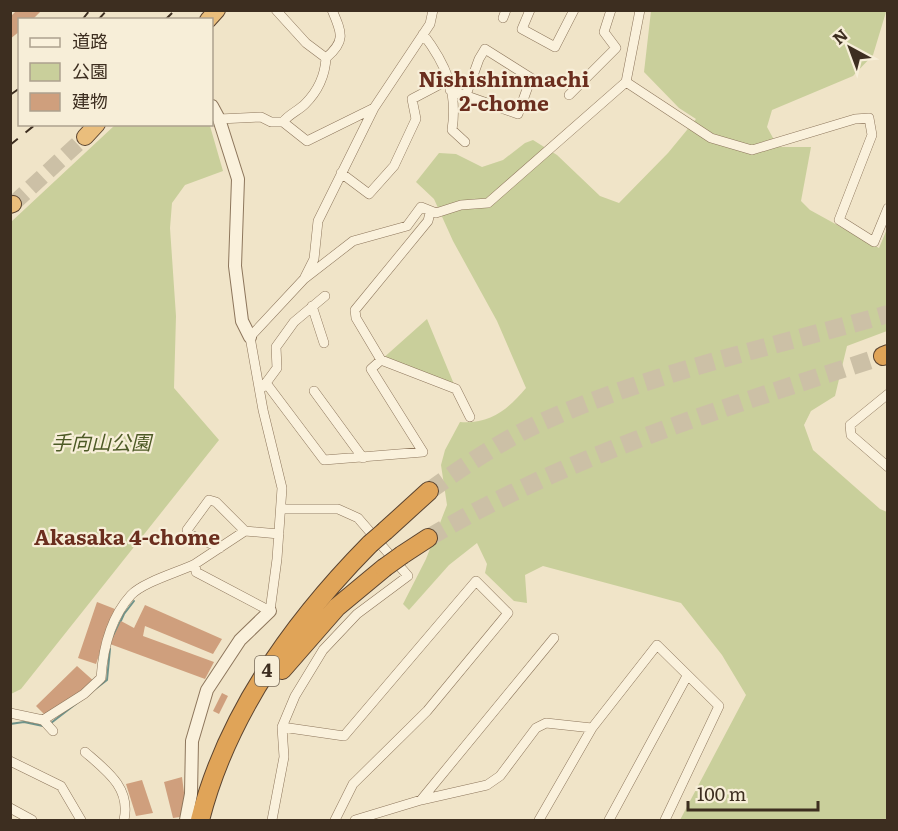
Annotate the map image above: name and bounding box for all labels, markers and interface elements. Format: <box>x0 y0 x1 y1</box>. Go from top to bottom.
legend <box>18 18 213 126</box>
north arrow <box>820 18 880 78</box>
text: N <box>827 22 852 49</box>
text: 道路 <box>72 27 108 54</box>
text: 公園 <box>72 57 108 84</box>
district label: Nishishinmachi 2-chome <box>418 62 590 117</box>
text: 建物 <box>72 87 108 114</box>
park label: 手向山公園 <box>51 426 154 456</box>
district label: Akasaka 4-chome <box>34 520 220 551</box>
road number: 4 <box>255 656 279 686</box>
scale bar <box>688 774 818 812</box>
text: 100 m <box>697 780 746 807</box>

